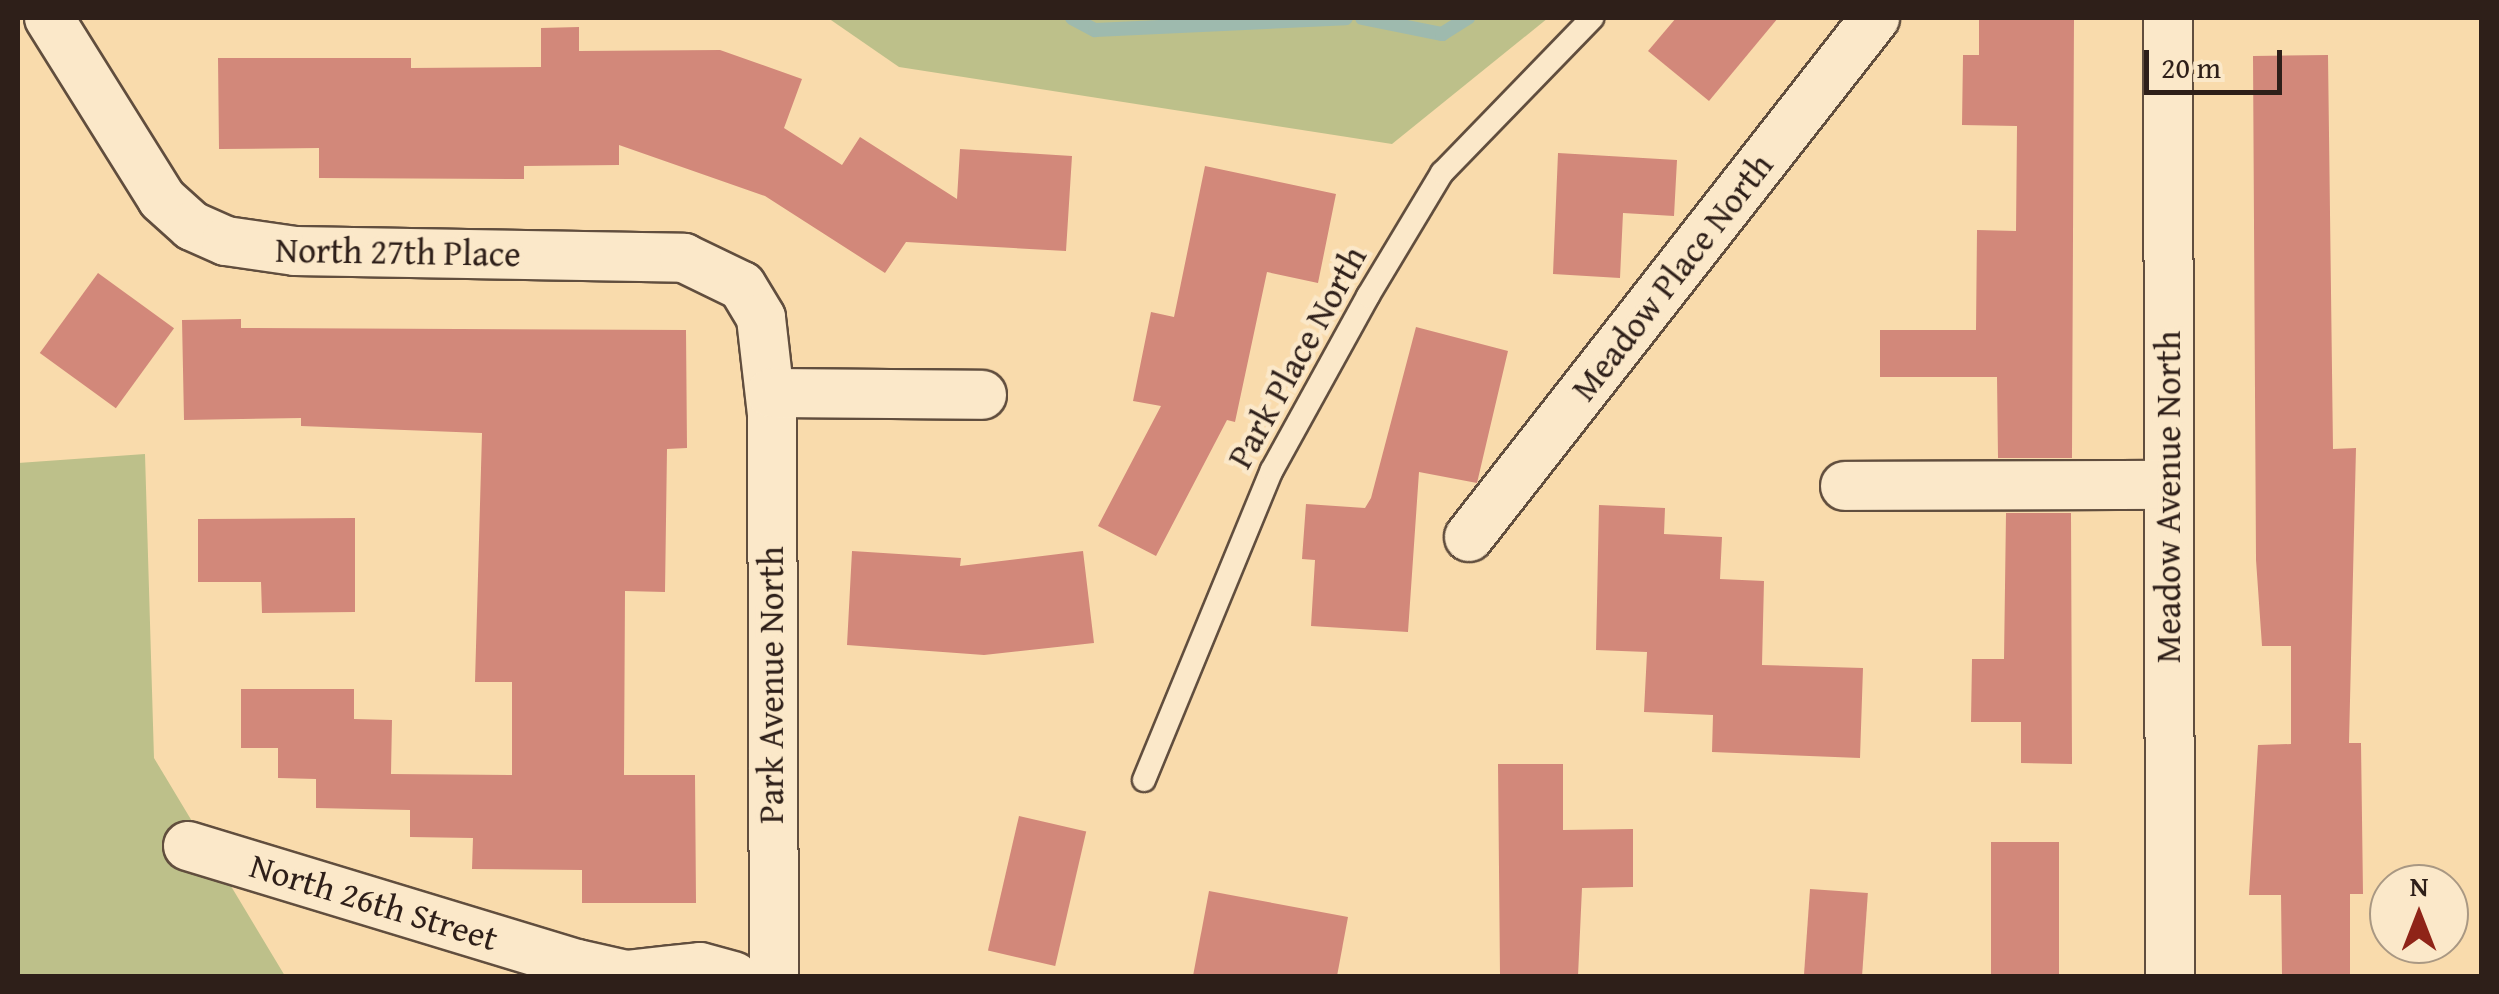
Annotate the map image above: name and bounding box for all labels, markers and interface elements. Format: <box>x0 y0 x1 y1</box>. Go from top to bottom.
scale bar <box>2149 30 2286 92</box>
text: 20 m <box>2161 45 2221 89</box>
street label: Meadow Place North <box>1562 145 1782 409</box>
street label: North 27th Place <box>275 229 521 275</box>
street label: Park Place North <box>1219 239 1375 475</box>
street label: Meadow Avenue North <box>2147 331 2189 663</box>
street label: Park Avenue North <box>750 546 792 824</box>
street label: North 26th Street <box>245 844 503 960</box>
north arrow <box>2369 864 2469 964</box>
text: N <box>2410 865 2428 906</box>

